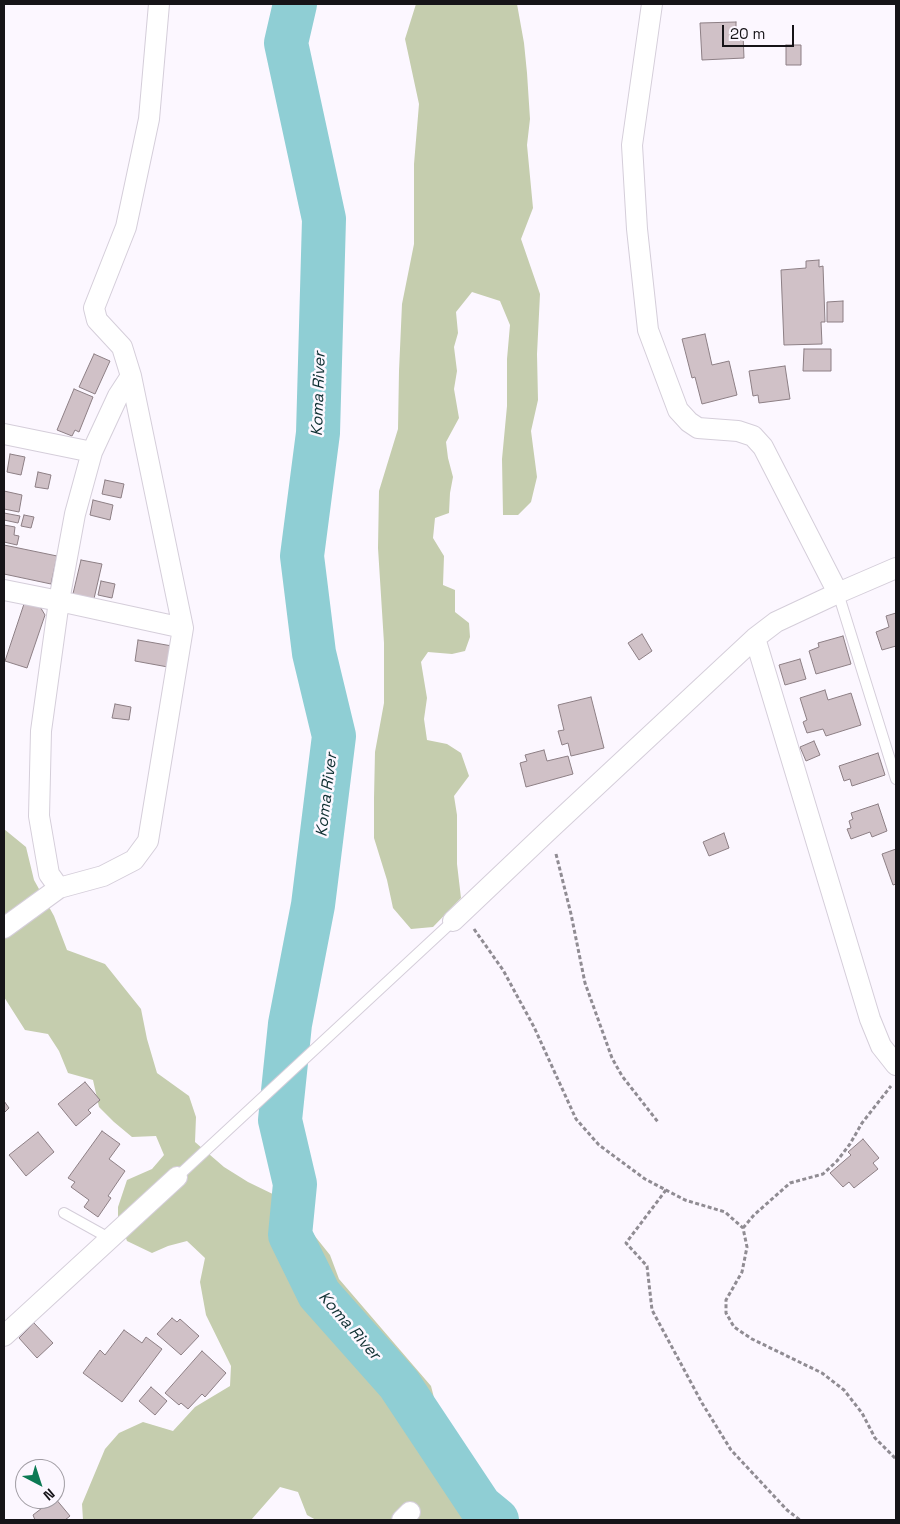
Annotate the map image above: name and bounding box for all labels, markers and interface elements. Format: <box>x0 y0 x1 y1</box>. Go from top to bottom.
scale bar <box>725 15 798 47</box>
text: 20 m <box>730 24 765 43</box>
water label: Koma River <box>308 352 330 436</box>
water label: Koma River <box>312 752 342 838</box>
water label: Koma River <box>314 1288 384 1364</box>
north arrow <box>15 1459 65 1509</box>
text: N <box>40 1485 58 1505</box>

